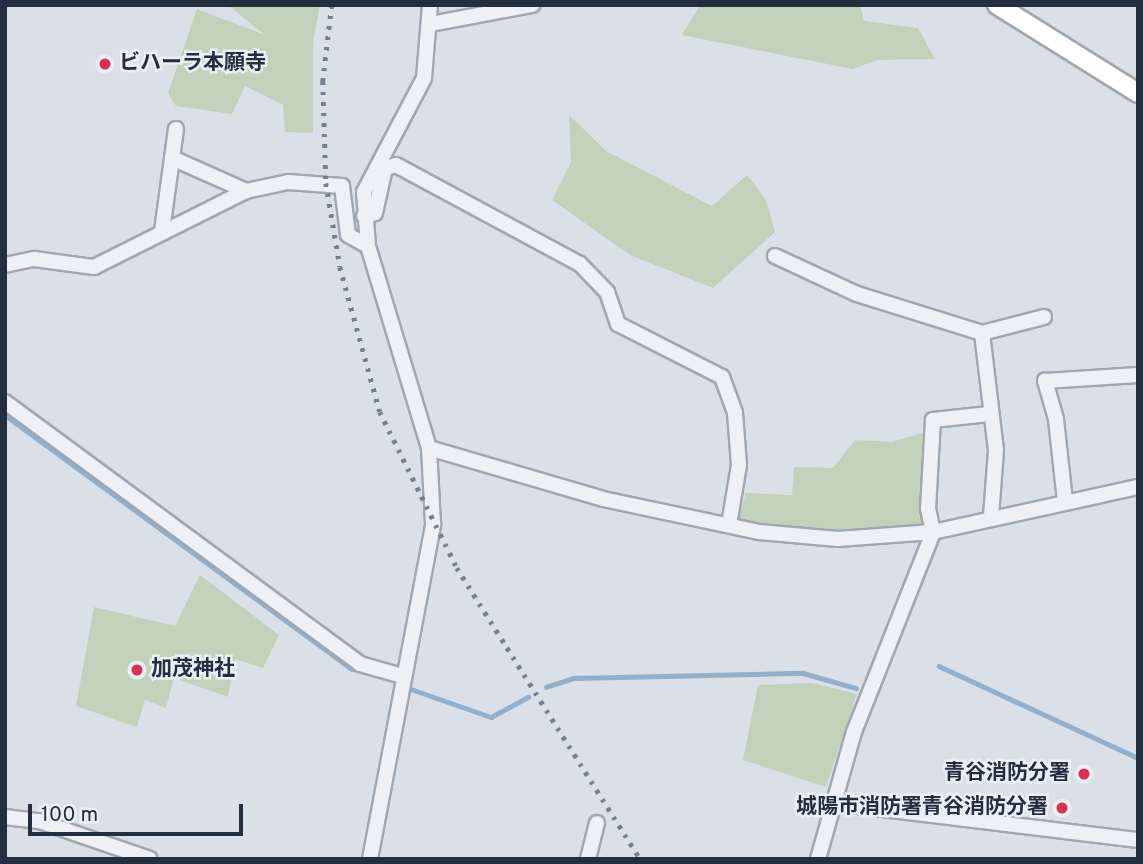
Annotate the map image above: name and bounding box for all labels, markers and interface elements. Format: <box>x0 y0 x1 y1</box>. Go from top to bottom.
place label: ビハーラ本願寺 <box>119 51 266 77</box>
marker: ビハーラ本願寺 <box>97 56 113 72</box>
place label: 加茂神社 <box>151 657 235 683</box>
marker: 加茂神社 <box>129 662 145 678</box>
place label: 青谷消防分署 <box>944 761 1070 787</box>
marker: 青谷消防分署 <box>1076 766 1092 782</box>
scale bar <box>32 790 247 834</box>
place label: 城陽市消防署青谷消防分署 <box>796 795 1048 821</box>
marker: 城陽市消防署青谷消防分署 <box>1054 800 1070 816</box>
text: 100 m <box>41 802 98 829</box>

